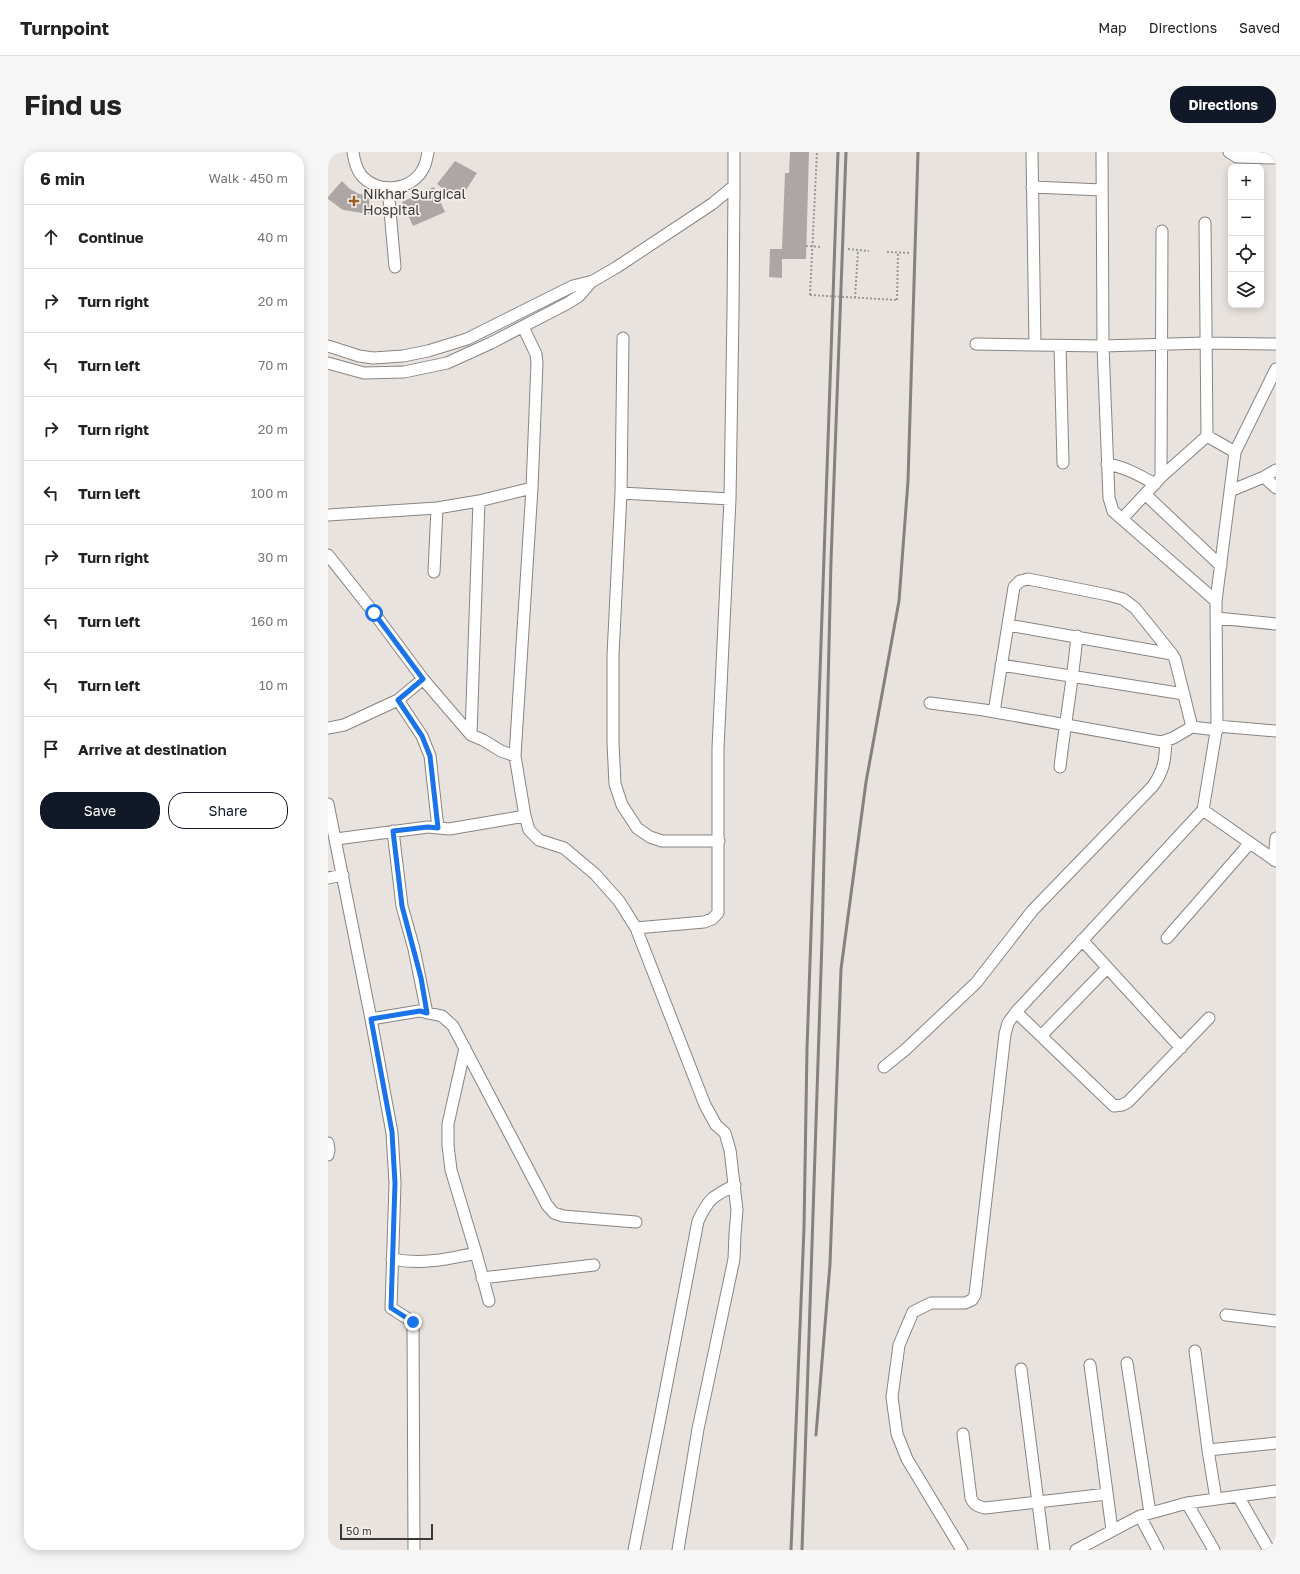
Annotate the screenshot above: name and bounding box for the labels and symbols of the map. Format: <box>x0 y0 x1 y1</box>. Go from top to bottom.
place label: Nikhar Surgical Hospital <box>363 185 466 218</box>
marker: Nikhar Surgical Hospital <box>348 195 360 207</box>
route start <box>365 604 383 622</box>
route end <box>404 1313 422 1331</box>
scale bar <box>340 1522 433 1541</box>

